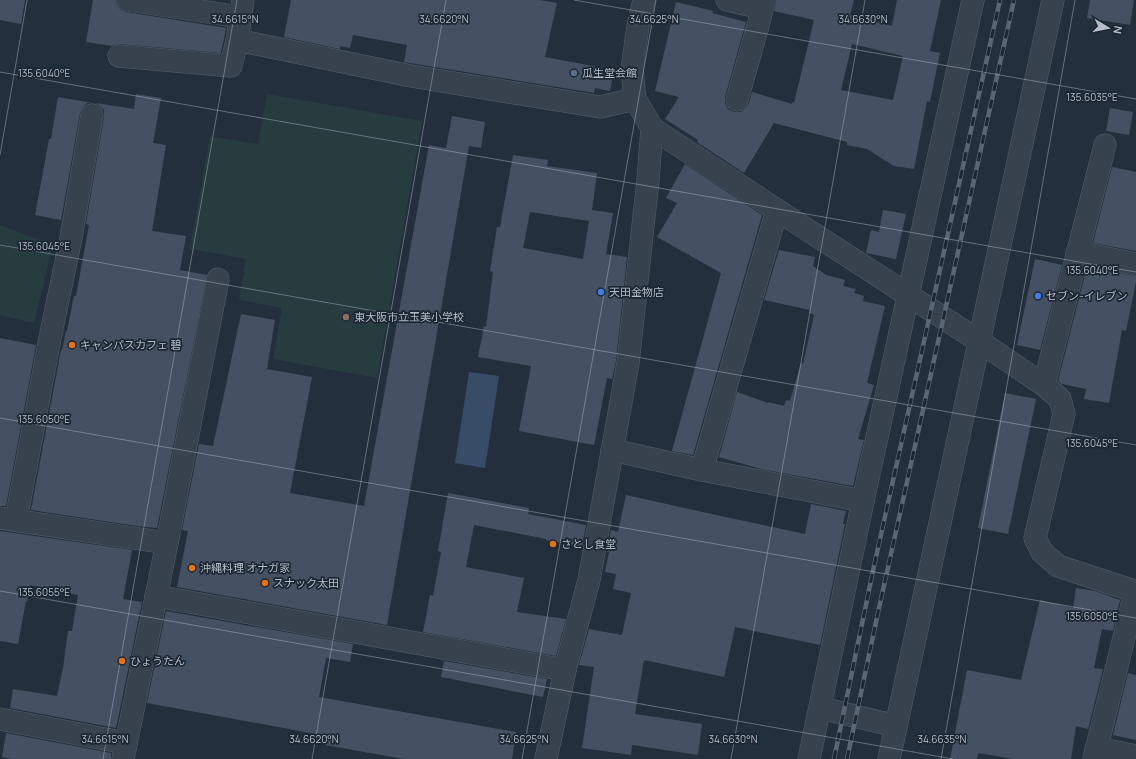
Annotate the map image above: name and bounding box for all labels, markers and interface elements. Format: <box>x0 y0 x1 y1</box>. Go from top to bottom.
north arrow <box>1088 8 1128 48</box>
text: 34.6615°N <box>211 12 259 26</box>
text: 34.6620°N <box>419 12 469 26</box>
text: 34.6625°N <box>630 12 679 26</box>
text: 34.6630°N <box>838 12 888 26</box>
text: N <box>1110 25 1126 35</box>
place label: 瓜生堂会館 <box>582 65 637 80</box>
text: 135.6040°E <box>18 66 70 80</box>
marker: 瓜生堂会館 <box>569 68 579 78</box>
text: 135.6035°E <box>1066 90 1118 104</box>
text: 135.6045°E <box>18 239 70 253</box>
text: 135.6040°E <box>1066 263 1118 277</box>
place label: 天田金物店 <box>609 284 664 299</box>
marker: 天田金物店 <box>596 287 606 297</box>
place label: セブン-イレブン <box>1046 288 1128 303</box>
marker: セブン-イレブン <box>1033 291 1043 301</box>
place label: 東大阪市立玉美小学校 <box>354 309 464 324</box>
marker: 東大阪市立玉美小学校 <box>341 312 351 322</box>
place label: キャンパスカフェ 碧 <box>80 337 181 352</box>
marker: キャンパスカフェ 碧 <box>67 340 77 350</box>
text: 135.6050°E <box>18 412 70 426</box>
text: 135.6045°E <box>1066 436 1118 450</box>
place label: さとし食堂 <box>561 536 616 551</box>
marker: さとし食堂 <box>548 539 558 549</box>
place label: 沖縄料理 オナガ家 <box>200 560 290 575</box>
marker: 沖縄料理 オナガ家 <box>187 563 197 573</box>
place label: スナック太田 <box>273 575 339 590</box>
marker: スナック太田 <box>260 578 270 588</box>
text: 135.6055°E <box>18 585 70 599</box>
text: 135.6050°E <box>1066 609 1118 623</box>
place label: ひょうたん <box>130 653 185 668</box>
marker: ひょうたん <box>117 656 127 666</box>
text: 34.6615°N <box>81 732 129 746</box>
text: 34.6620°N <box>289 732 339 746</box>
text: 34.6625°N <box>500 732 549 746</box>
text: 34.6630°N <box>708 732 758 746</box>
text: 34.6635°N <box>918 732 967 746</box>

